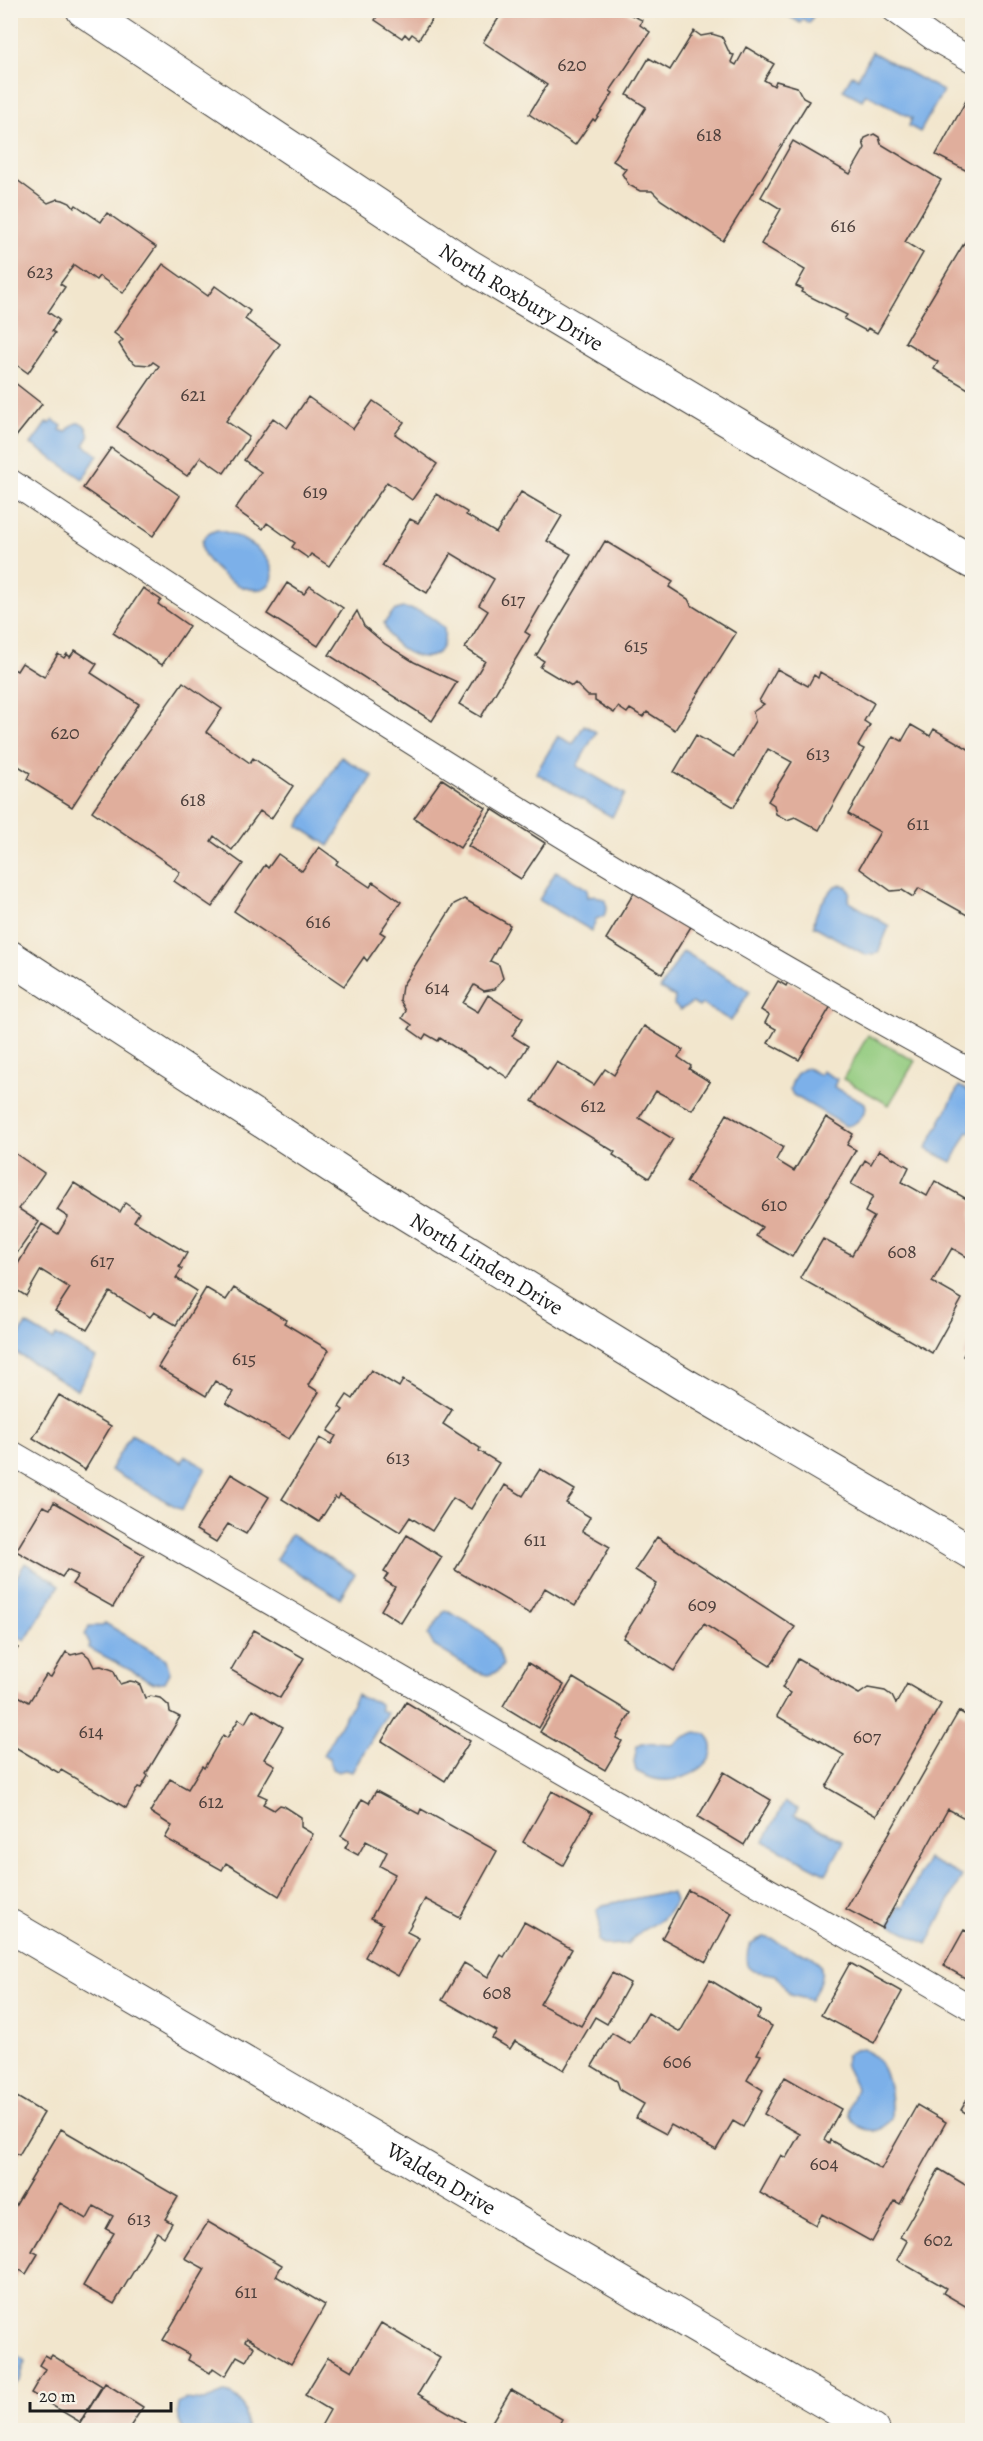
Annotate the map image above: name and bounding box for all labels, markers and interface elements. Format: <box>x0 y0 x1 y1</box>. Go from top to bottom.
house number: 620 <box>557 51 587 78</box>
house number: 618 <box>696 121 722 148</box>
house number: 616 <box>830 212 856 239</box>
street label: North Roxbury Drive <box>433 236 609 359</box>
house number: 623 <box>26 258 54 285</box>
house number: 621 <box>180 381 206 408</box>
house number: 619 <box>302 478 328 505</box>
house number: 617 <box>501 586 526 613</box>
house number: 615 <box>624 632 648 659</box>
house number: 620 <box>50 719 80 746</box>
house number: 613 <box>806 740 830 767</box>
house number: 618 <box>180 786 206 813</box>
house number: 611 <box>907 810 930 837</box>
house number: 616 <box>305 908 331 935</box>
house number: 614 <box>424 974 450 1001</box>
house number: 612 <box>580 1092 606 1119</box>
house number: 610 <box>761 1191 787 1218</box>
street label: North Linden Drive <box>404 1206 569 1323</box>
house number: 608 <box>887 1238 917 1265</box>
house number: 617 <box>90 1247 115 1274</box>
house number: 615 <box>232 1345 256 1372</box>
house number: 613 <box>386 1444 410 1471</box>
house number: 611 <box>524 1526 547 1553</box>
house number: 609 <box>688 1591 717 1618</box>
house number: 614 <box>78 1718 104 1745</box>
house number: 607 <box>853 1723 882 1750</box>
house number: 612 <box>198 1788 224 1815</box>
house number: 608 <box>482 1979 512 2006</box>
house number: 606 <box>662 2048 692 2075</box>
street label: Walden Drive <box>380 2135 501 2223</box>
house number: 604 <box>810 2150 838 2177</box>
house number: 613 <box>127 2205 151 2232</box>
house number: 602 <box>923 2226 953 2253</box>
house number: 611 <box>235 2278 258 2305</box>
scale bar <box>30 2375 171 2413</box>
text: 20 m <box>39 2384 76 2408</box>

